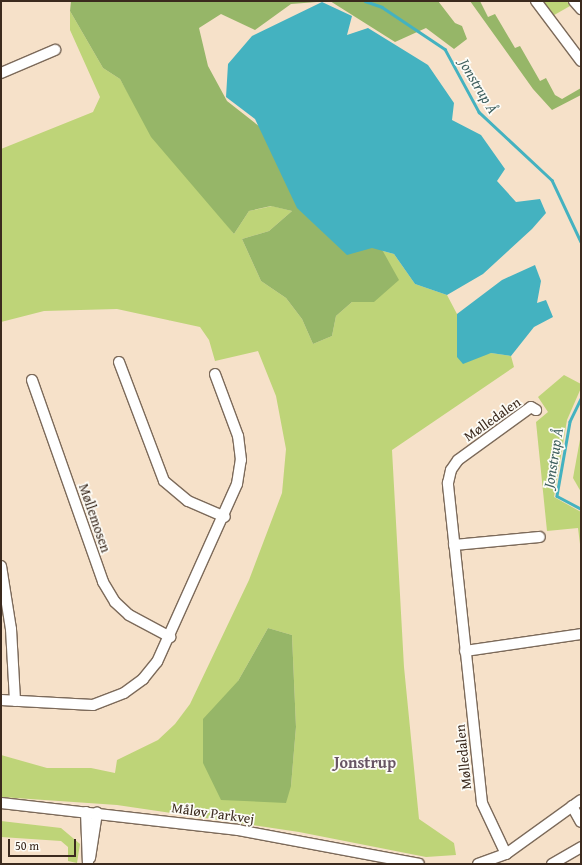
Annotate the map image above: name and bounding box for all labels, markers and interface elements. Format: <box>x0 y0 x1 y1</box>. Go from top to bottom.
water label: Jonstrup Å <box>456 55 502 117</box>
street label: Mølledalen <box>460 393 524 445</box>
water label: Jonstrup Å <box>539 427 567 489</box>
street label: Møllemosen <box>75 481 115 555</box>
street label: Mølledalen <box>451 724 475 790</box>
district label: Jonstrup <box>334 752 396 772</box>
street label: Måløv Parkvej <box>171 799 255 827</box>
scale bar <box>10 831 78 857</box>
text: 50 m <box>15 837 39 854</box>

